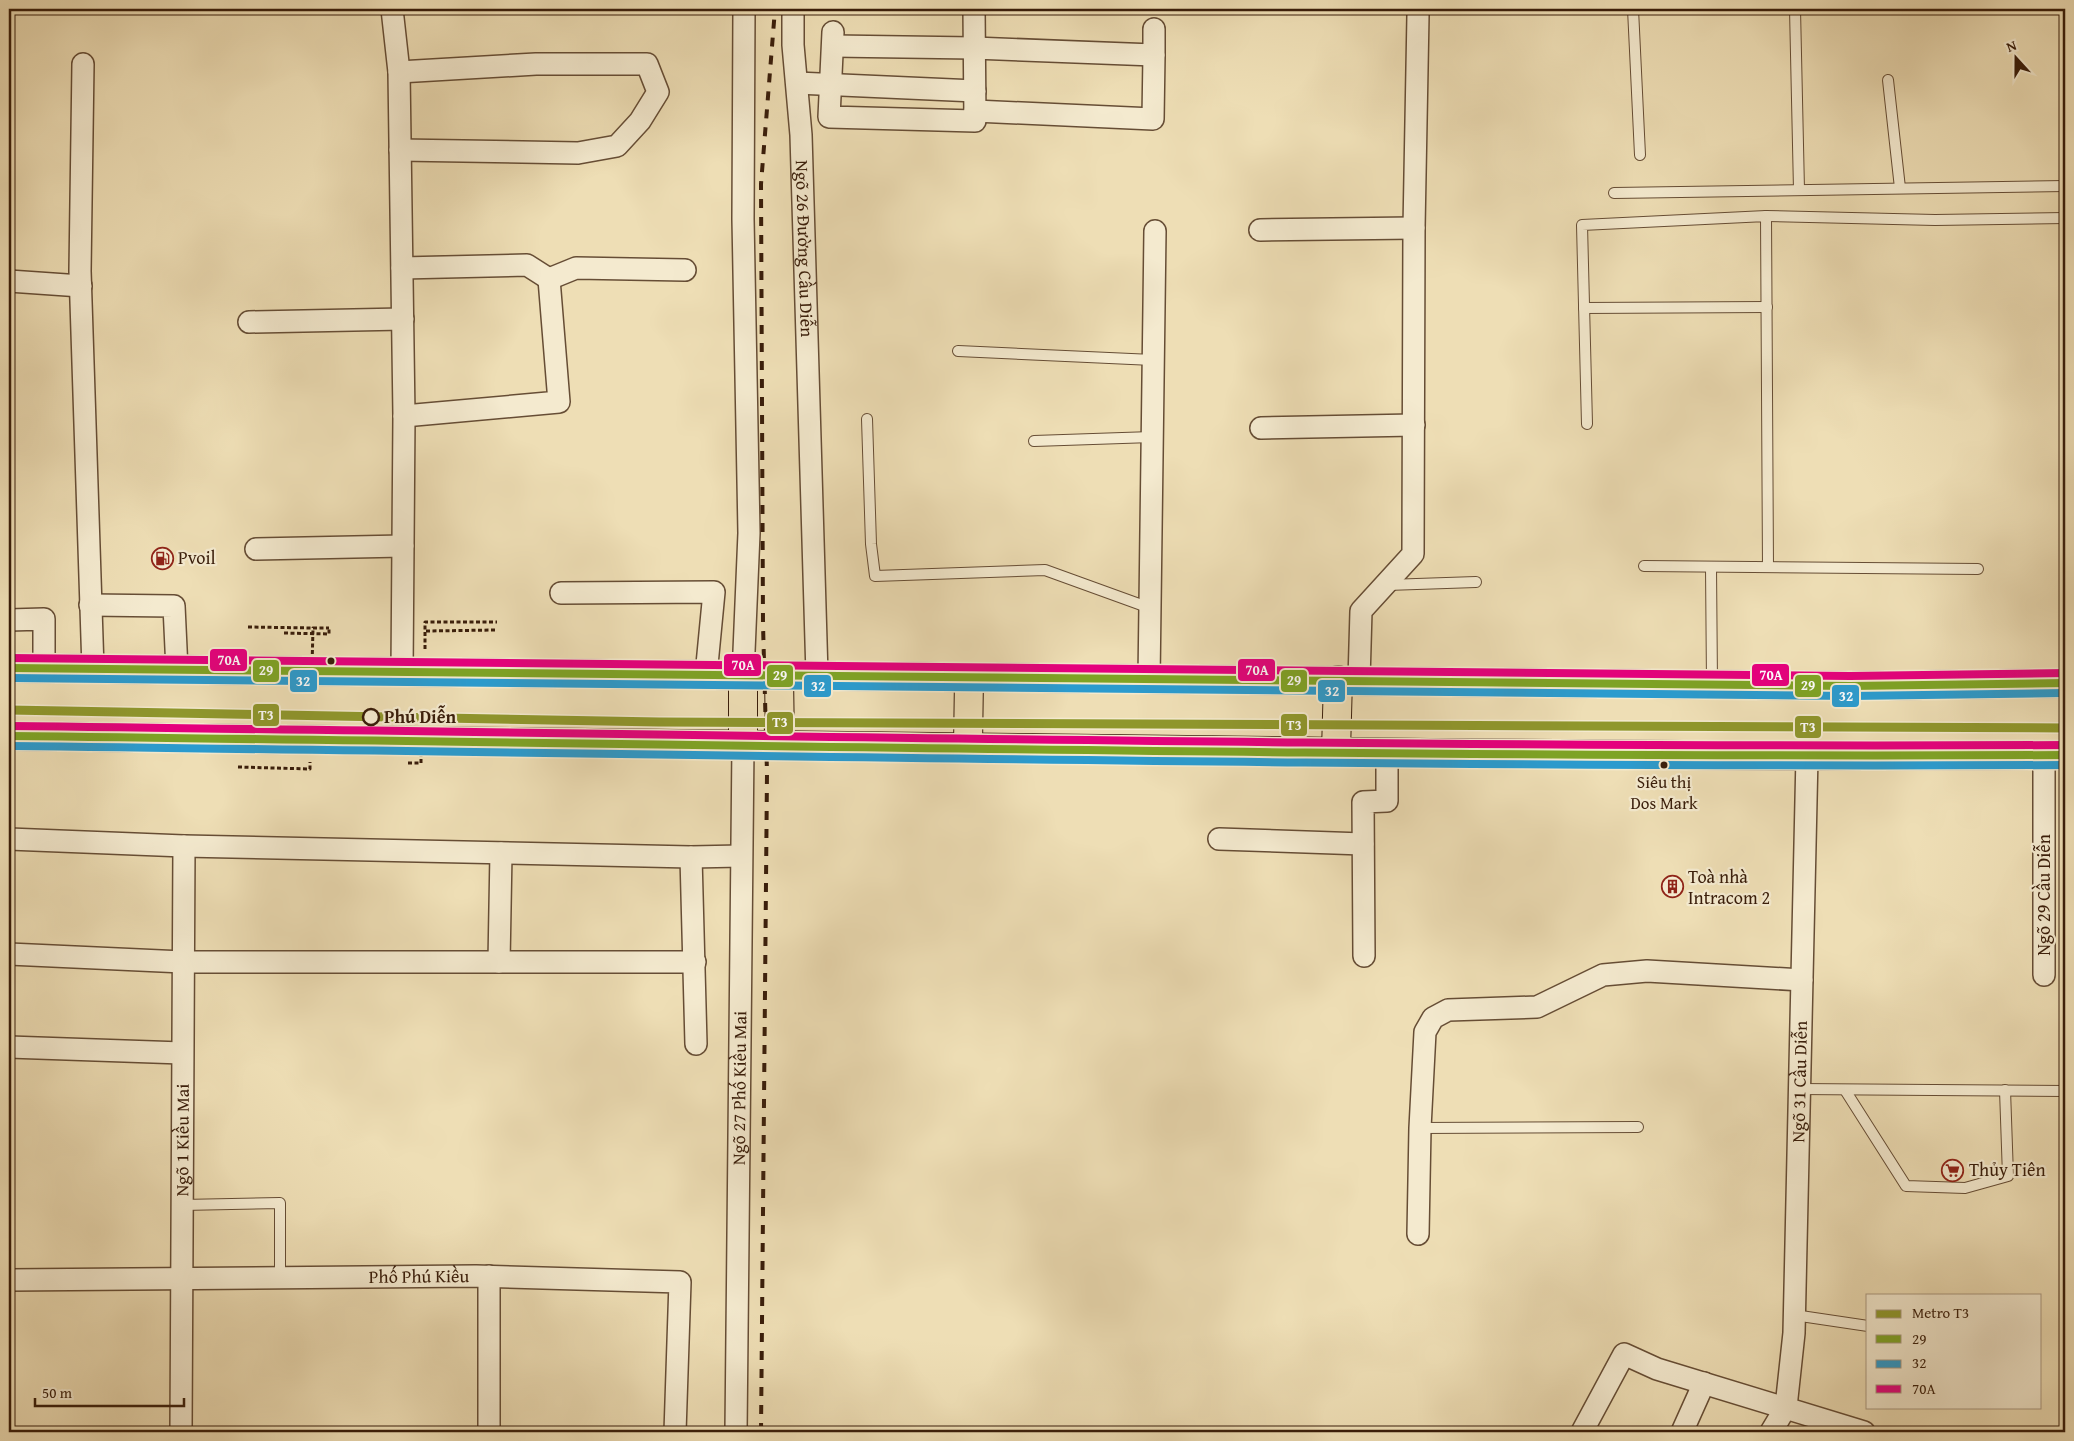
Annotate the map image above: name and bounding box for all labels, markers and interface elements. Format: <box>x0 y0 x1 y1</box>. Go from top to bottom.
north arrow <box>1992 32 2042 82</box>
text: N <box>2003 35 2020 57</box>
street label: Ngõ 26 Đường Cầu Diễn <box>789 160 821 338</box>
place label: Pvoil <box>178 544 216 571</box>
fuel station icon: Pvoil <box>150 546 174 570</box>
line badge: 70A <box>209 648 248 672</box>
text: 70A <box>217 650 241 670</box>
line badge: 70A <box>723 653 762 677</box>
text: 70A <box>731 655 755 675</box>
unlabelled marker <box>326 656 336 666</box>
line badge: 70A <box>1237 658 1276 682</box>
line badge: 29 <box>252 659 280 683</box>
text: 29 <box>259 660 273 680</box>
text: 70A <box>1245 660 1269 680</box>
line badge: 70A <box>1751 663 1790 687</box>
line badge: 29 <box>766 664 794 688</box>
text: 29 <box>773 665 787 685</box>
text: 70A <box>1759 665 1783 685</box>
line badge: 32 <box>289 669 318 693</box>
line badge: 29 <box>1280 669 1308 693</box>
text: 29 <box>1287 670 1301 690</box>
text: 32 <box>296 671 310 691</box>
line badge: 32 <box>803 674 832 698</box>
line badge: 29 <box>1794 674 1822 698</box>
text: 29 <box>1801 675 1815 695</box>
text: 32 <box>811 676 825 696</box>
line badge: 32 <box>1317 679 1346 703</box>
text: 32 <box>1325 681 1339 701</box>
line badge: 32 <box>1831 684 1860 708</box>
text: 32 <box>1839 686 1853 706</box>
line badge: T3 <box>252 703 280 727</box>
place label: Phú Diễn <box>384 703 457 730</box>
text: T3 <box>258 705 274 725</box>
marker: Phú Diễn <box>362 708 380 726</box>
line badge: T3 <box>766 711 794 735</box>
text: T3 <box>772 712 788 732</box>
line badge: T3 <box>1280 713 1308 737</box>
text: T3 <box>1286 715 1302 735</box>
line badge: T3 <box>1794 715 1822 739</box>
text: T3 <box>1800 717 1816 737</box>
marker: Siêu thị Dos Mark <box>1659 760 1669 770</box>
place label: Siêu thị Dos Mark <box>1630 769 1698 815</box>
street label: Ngõ 29 Cầu Diễn <box>2030 834 2057 956</box>
place label: Toà nhà Intracom 2 <box>1688 863 1770 911</box>
building icon: Toà nhà Intracom 2 <box>1660 875 1684 899</box>
street label: Ngõ 27 Phố Kiều Mai <box>725 1011 753 1165</box>
street label: Ngõ 31 Cầu Diễn <box>1784 1020 1814 1143</box>
street label: Ngõ 1 Kiều Mai <box>168 1084 196 1196</box>
place label: Thủy Tiên <box>1969 1156 2046 1183</box>
supermarket icon: Thủy Tiên <box>1941 1158 1965 1182</box>
street label: Phố Phú Kiều <box>369 1262 470 1290</box>
legend <box>1866 1294 2042 1408</box>
text: Metro T3 <box>1912 1302 1969 1323</box>
text: 29 <box>1912 1328 1926 1349</box>
text: 32 <box>1912 1352 1926 1373</box>
scale bar <box>35 1376 184 1408</box>
text: 70A <box>1912 1378 1936 1399</box>
text: 50 m <box>42 1382 73 1403</box>

